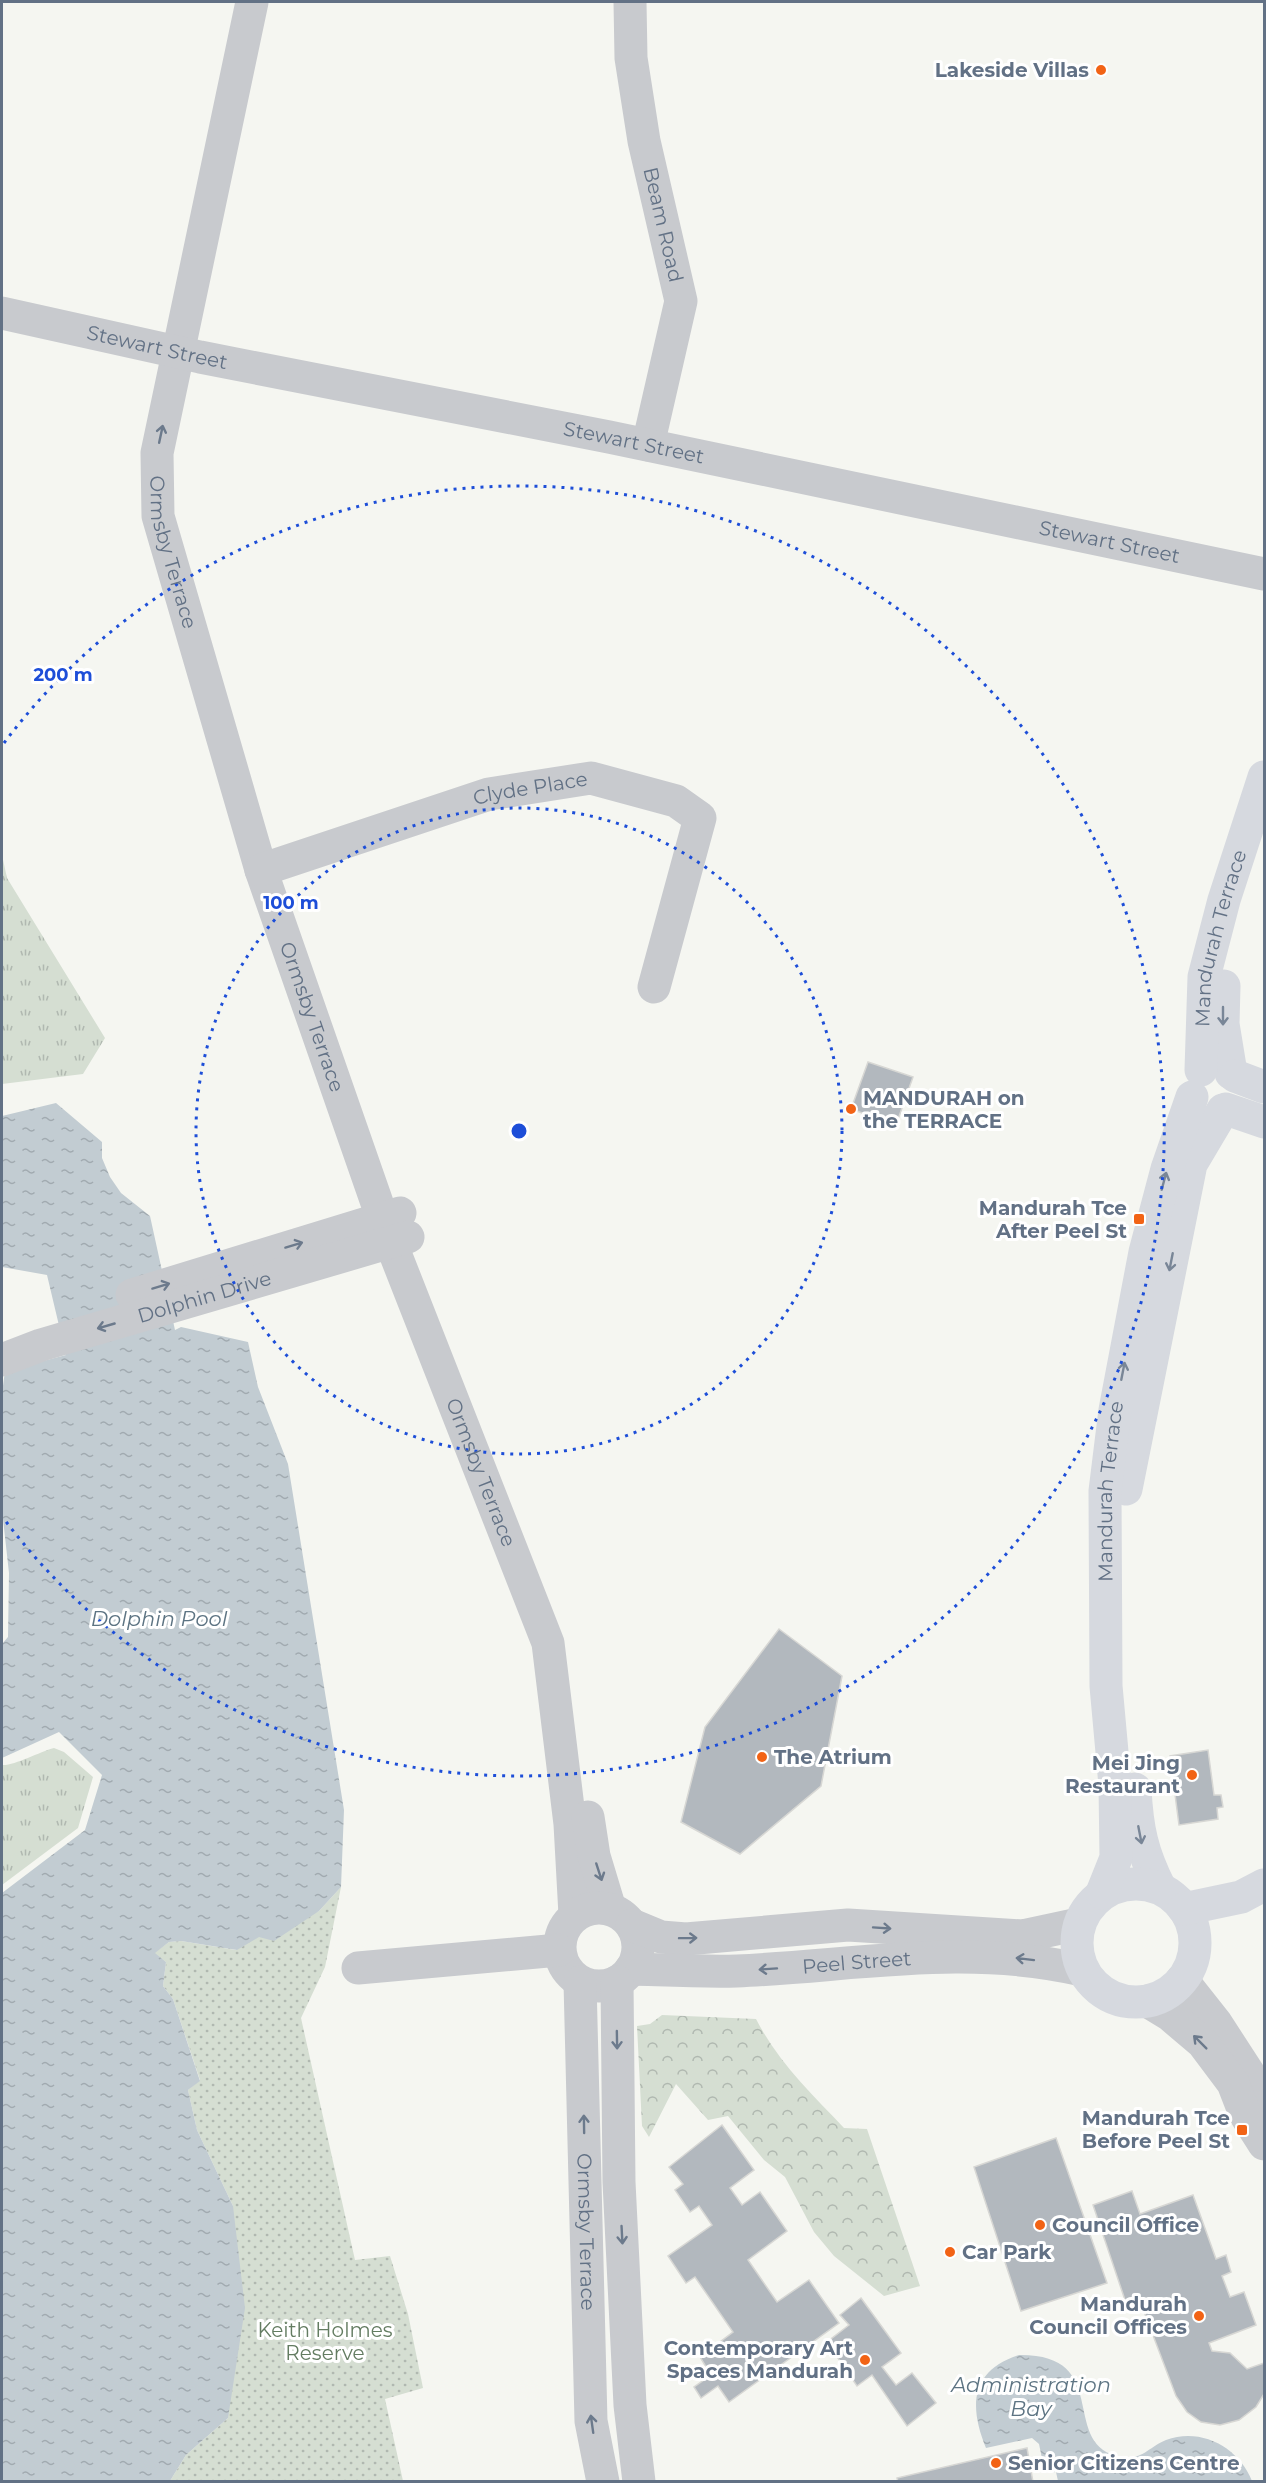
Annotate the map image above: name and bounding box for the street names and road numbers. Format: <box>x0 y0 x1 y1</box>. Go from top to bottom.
street label: Beam Road <box>638 165 688 285</box>
street label: Stewart Street <box>85 320 230 374</box>
street label: Stewart Street <box>561 416 706 469</box>
street label: Ormsby Terrace <box>145 475 202 632</box>
street label: Stewart Street <box>1037 515 1182 568</box>
street label: Clyde Place <box>470 767 589 811</box>
street label: Mandurah Terrace <box>1190 847 1252 1027</box>
street label: Ormsby Terrace <box>275 938 349 1095</box>
street label: Dolphin Drive <box>135 1266 274 1328</box>
street label: Ormsby Terrace <box>441 1395 521 1550</box>
street label: Mandurah Terrace <box>1093 1399 1129 1582</box>
street label: Peel Street <box>801 1946 912 1979</box>
street label: Ormsby Terrace <box>572 2153 600 2311</box>

